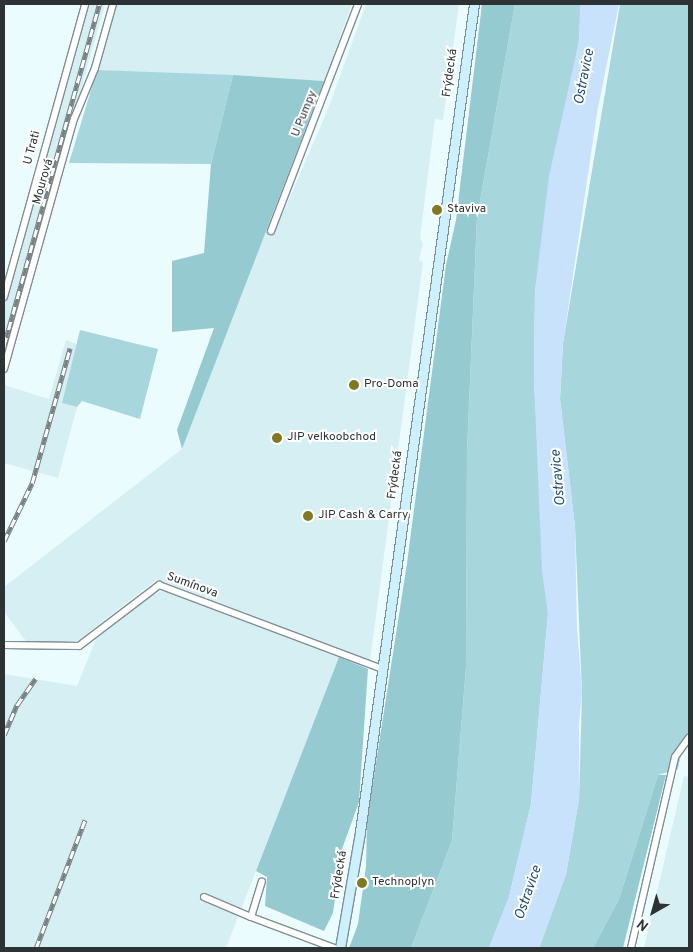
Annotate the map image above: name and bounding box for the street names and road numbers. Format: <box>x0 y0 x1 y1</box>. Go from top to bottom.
street label: Frýdecká <box>440 48 462 98</box>
street label: U Pumpy <box>289 89 321 139</box>
street label: U Trati <box>22 129 44 167</box>
street label: Mourová <box>31 158 57 206</box>
street label: Frýdecká <box>385 450 407 500</box>
street label: Sumínova <box>165 570 219 602</box>
street label: Frýdecká <box>329 850 351 900</box>

